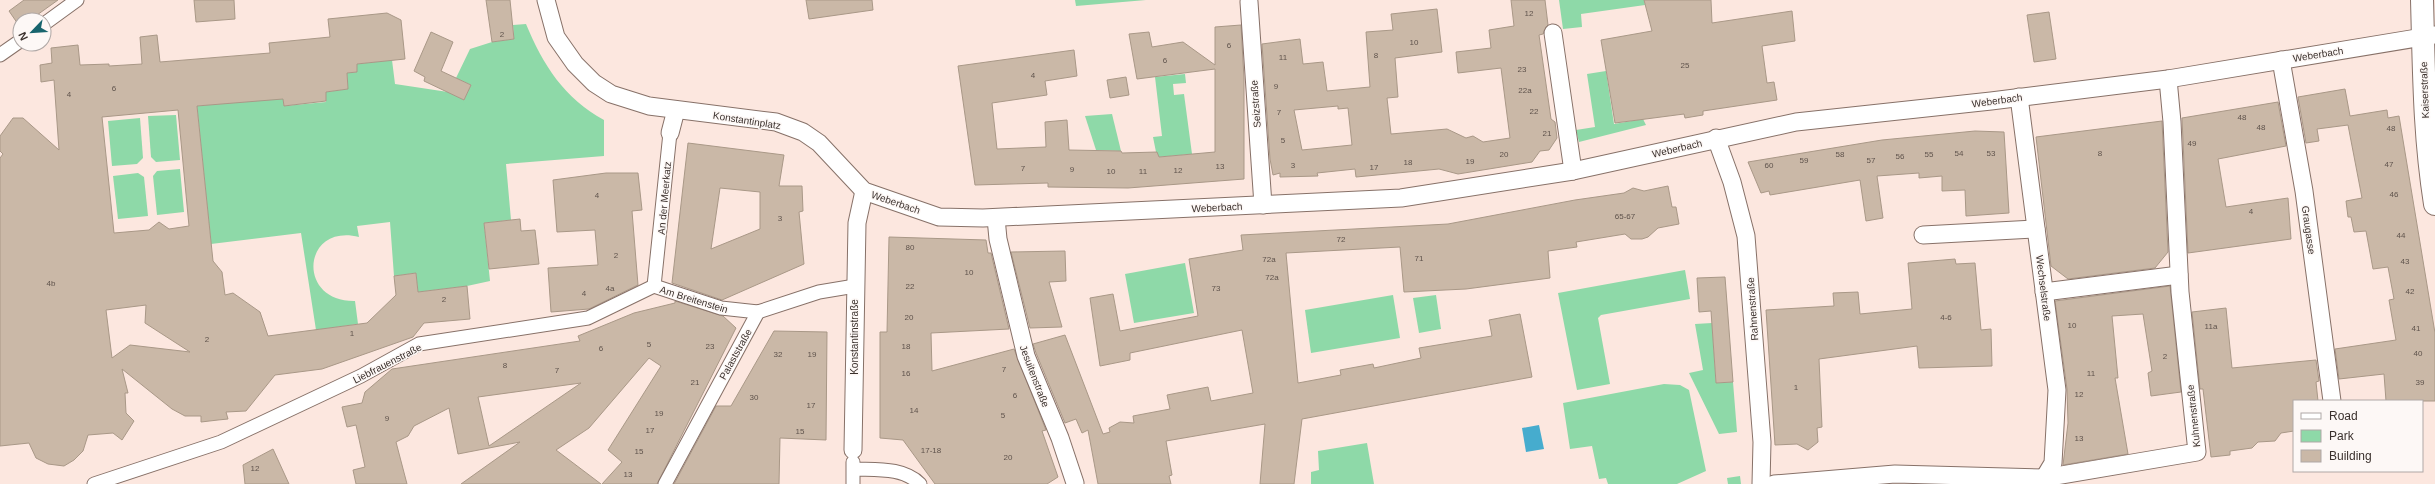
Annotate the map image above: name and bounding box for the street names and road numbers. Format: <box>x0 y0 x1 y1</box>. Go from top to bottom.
street label: Weberbach <box>2292 45 2344 64</box>
street label: Kaiserstraße <box>2418 61 2431 119</box>
street label: Seizstraße <box>1248 79 1263 128</box>
street label: Weberbach <box>1971 92 2023 109</box>
street label: Konstantinplatz <box>712 110 782 131</box>
street label: Weberbach <box>1651 137 1703 160</box>
street label: An der Meerkatz <box>656 161 673 235</box>
street label: Weberbach <box>870 189 922 216</box>
street label: Weberbach <box>1191 201 1243 214</box>
street label: Graugasse <box>2300 205 2317 255</box>
street label: Wechselstraße <box>2034 254 2053 322</box>
street label: Rahnenstraße <box>1745 277 1760 341</box>
street label: Am Breitenstein <box>658 284 729 315</box>
street label: Konstantinstraße <box>849 299 860 375</box>
street label: Palaststraße <box>717 327 754 381</box>
street label: Liebfrauenstraße <box>351 341 424 386</box>
street label: Jesuitenstraße <box>1018 344 1052 409</box>
street label: Kuhnenstraße <box>2185 384 2202 448</box>

